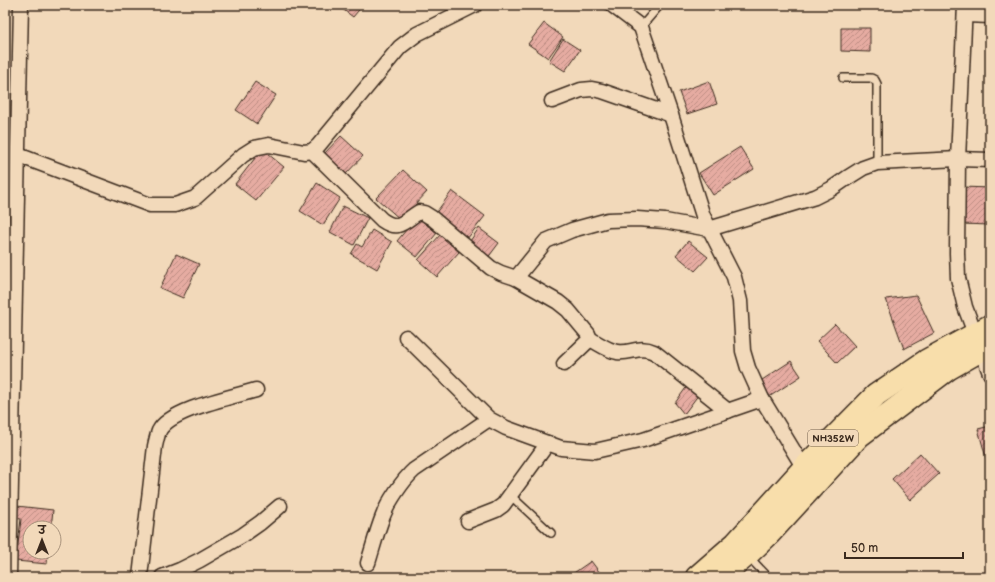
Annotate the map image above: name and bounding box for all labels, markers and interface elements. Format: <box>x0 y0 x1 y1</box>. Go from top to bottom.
road number: NH352W <box>808 430 858 446</box>
north arrow <box>22 520 62 560</box>
text: उ <box>37 524 47 537</box>
scale bar <box>845 534 963 560</box>
text: 50 m <box>851 541 878 556</box>

